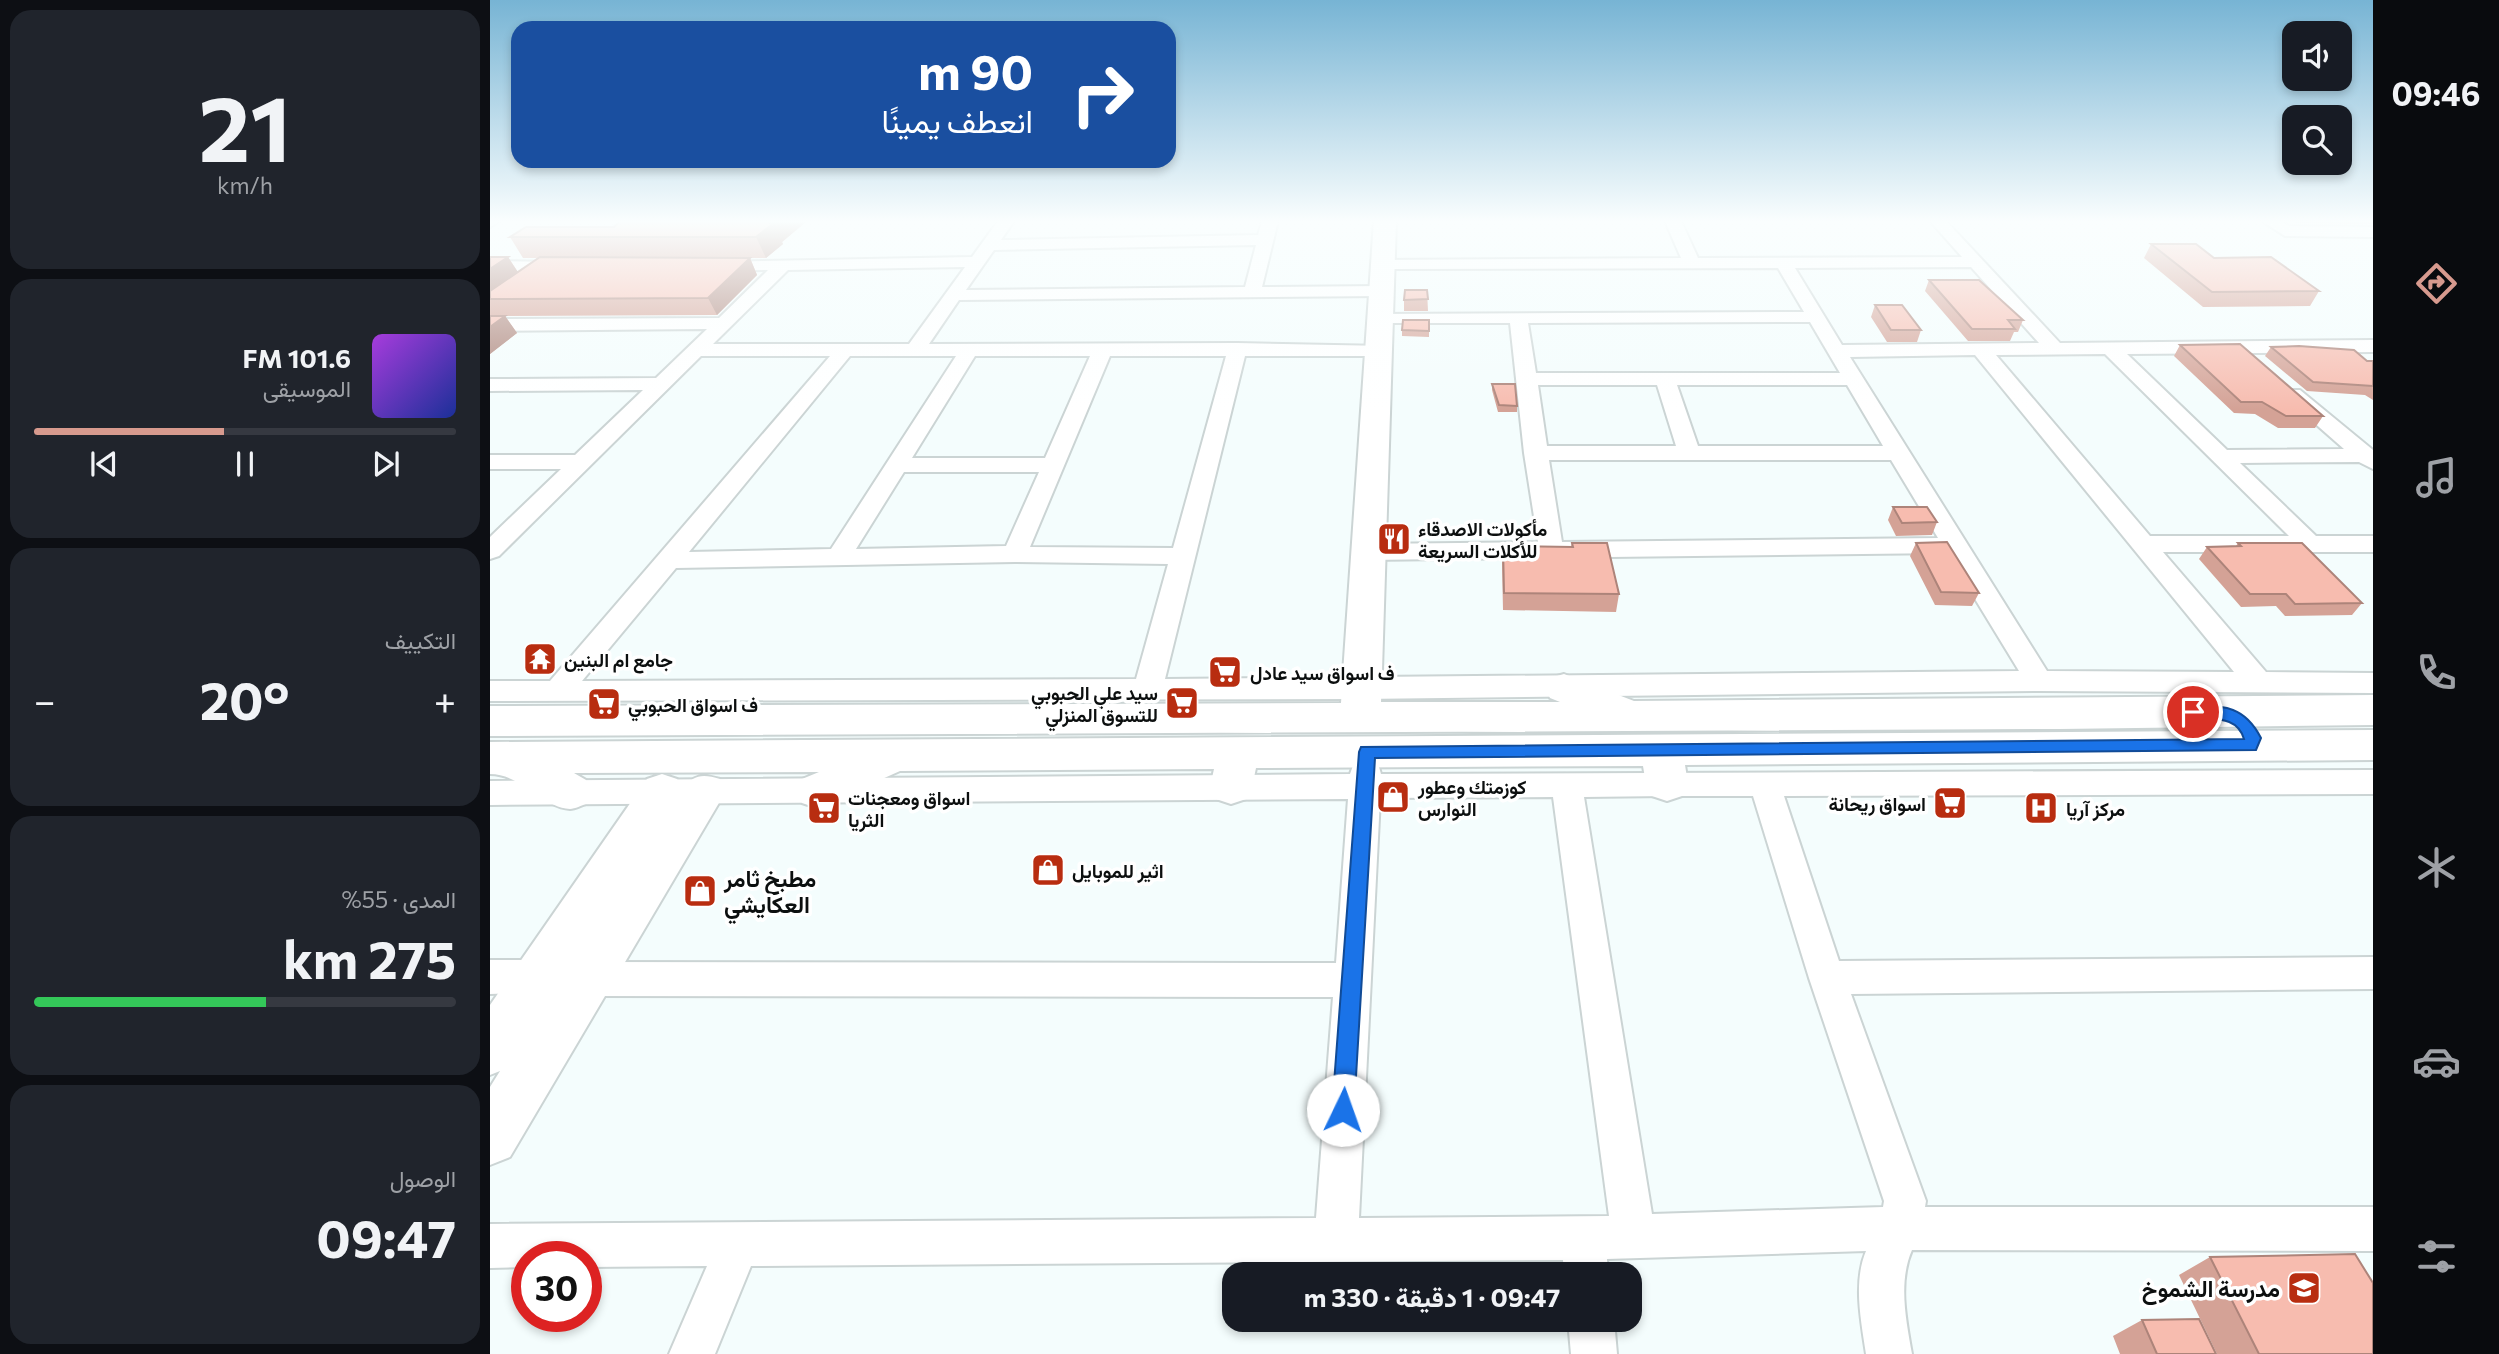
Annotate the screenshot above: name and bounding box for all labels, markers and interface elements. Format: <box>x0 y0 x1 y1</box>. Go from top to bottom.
map controls <box>2282 21 2352 175</box>
button: sound <box>2282 21 2352 91</box>
text: 90 m <box>918 40 1033 100</box>
icon: right <box>1057 49 1148 140</box>
text: 21 <box>199 69 291 181</box>
text: 09:46 <box>2392 73 2480 113</box>
text: انعطف يمينًا <box>882 100 1033 140</box>
button: search <box>2282 105 2352 175</box>
text: km/h <box>217 171 273 199</box>
icon: directions <box>2412 259 2461 308</box>
text: 101.6 FM <box>243 342 351 373</box>
text: الموسيقى <box>263 374 351 402</box>
icon: previous <box>85 445 123 483</box>
icon: pause <box>226 445 264 483</box>
icon: next <box>367 445 405 483</box>
icon: music <box>2412 453 2461 502</box>
place label: مأكولات الاصدقاء للأكلات السريعة <box>1418 517 1547 564</box>
restaurant icon: مأكولات الاصدقاء للأكلات السريعة <box>1375 520 1413 558</box>
text: التكييف <box>385 626 456 654</box>
temple icon: جامع ام البنين <box>521 640 559 678</box>
place label: جامع ام البنين <box>564 648 673 674</box>
icon: phone <box>2412 648 2461 697</box>
supermarket icon: ف اسواق سيد عادل <box>1206 653 1244 691</box>
place label: ف اسواق سيد عادل <box>1250 661 1395 686</box>
text: 20° <box>200 667 290 731</box>
text: − <box>34 676 56 723</box>
text: + <box>434 676 456 723</box>
place label: سيد علي الحبوبي للتسوق المنزلي <box>1031 681 1158 732</box>
pin <box>2163 682 2223 742</box>
supermarket icon: سيد علي الحبوبي للتسوق المنزلي <box>1163 684 1201 722</box>
supermarket icon: ف اسواق الحبوبي <box>585 685 623 723</box>
place label: ف اسواق الحبوبي <box>628 693 758 722</box>
icon: arrive <box>2174 693 2212 731</box>
place label: كوزمتك وعطور النوارس <box>1417 775 1527 822</box>
shop icon: كوزمتك وعطور النوارس <box>1374 778 1412 816</box>
supermarket icon: اسواق ريحانة <box>1931 784 1969 822</box>
place label: اسواق ومعجنات الثريا <box>848 786 970 833</box>
supermarket icon: اسواق ومعجنات الثريا <box>805 789 843 827</box>
hospital icon: مركز آريا <box>2022 789 2060 827</box>
place label: اسواق ريحانة <box>1828 792 1926 817</box>
place label: مركز آريا <box>2066 797 2125 822</box>
icon: climate <box>2412 843 2461 892</box>
shop icon: اثير للموبايل <box>1029 851 1067 889</box>
place label: اثير للموبايل <box>1072 859 1164 884</box>
place label: مطبخ ثامر العكايشي <box>723 864 816 925</box>
shop icon: مطبخ ثامر العكايشي <box>681 872 719 910</box>
text: المدى · 55% <box>341 885 456 913</box>
text: 275 km <box>283 926 456 990</box>
icon: car <box>2412 1037 2461 1086</box>
position arrow <box>1306 1073 1380 1147</box>
text: الوصول <box>390 1164 456 1192</box>
text: 09:47 <box>316 1205 456 1269</box>
icon: filters <box>2412 1232 2461 1281</box>
speed limit sign: 30 <box>511 1241 602 1332</box>
school or university icon: مدرسة الشموخ <box>2285 1269 2323 1307</box>
place label: مدرسة الشموخ <box>2142 1274 2280 1305</box>
text: 09:47 · 1 دقيقة · 330 m <box>1304 1281 1560 1312</box>

